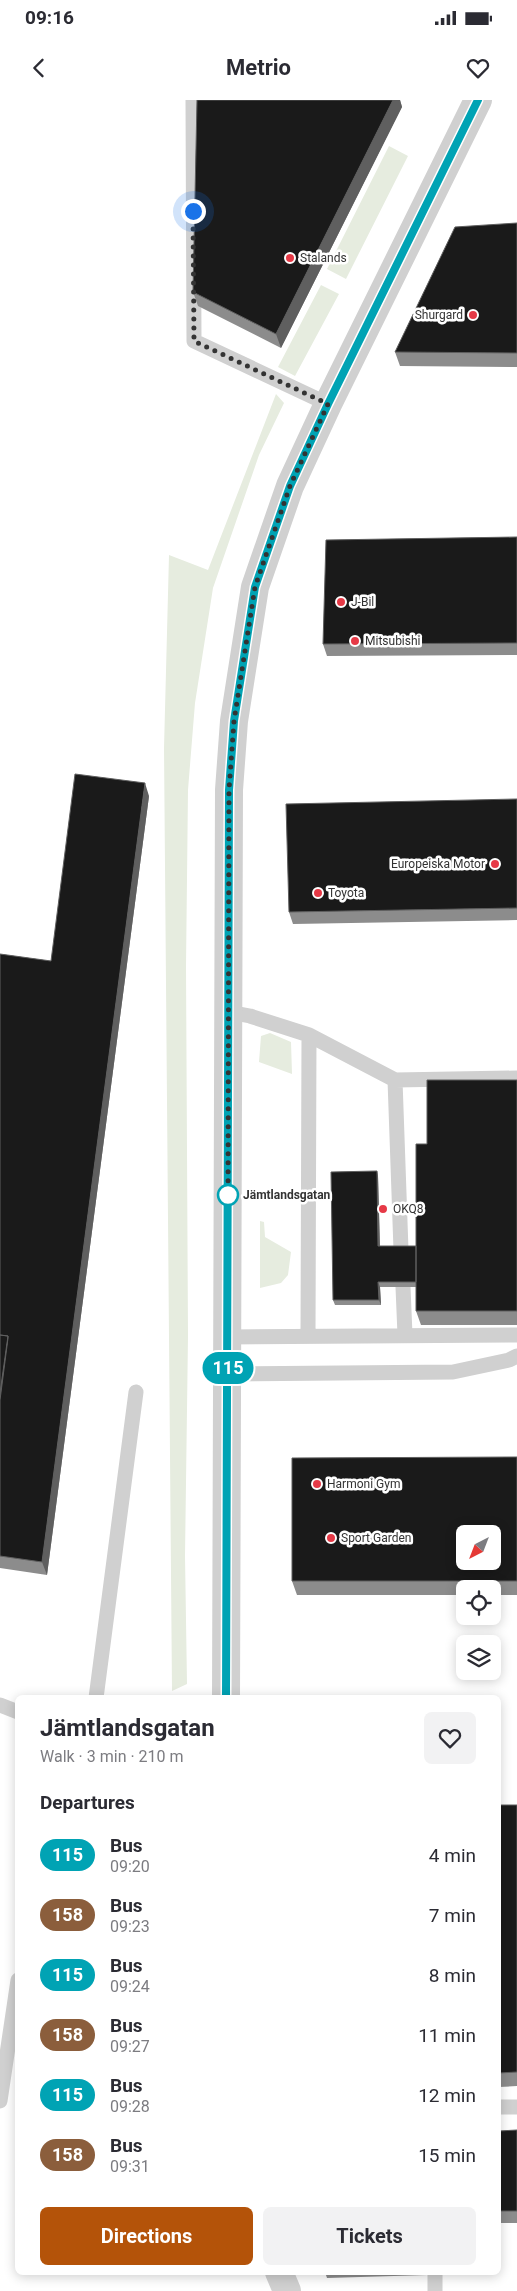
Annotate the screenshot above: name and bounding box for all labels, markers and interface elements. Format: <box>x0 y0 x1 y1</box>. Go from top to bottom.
text: 09:16 <box>25 6 74 29</box>
icon: back <box>25 54 53 82</box>
icon: heart <box>464 54 492 82</box>
text: Metrio <box>226 55 291 80</box>
your location <box>181 199 206 224</box>
place label: Stalands <box>300 251 347 265</box>
marker: Stalands <box>284 252 296 264</box>
place label: Shurgard <box>415 308 463 322</box>
marker: Shurgard <box>467 309 479 321</box>
place label: J-Bil <box>351 595 374 609</box>
marker: J-Bil <box>335 596 347 608</box>
place label: Mitsubishi <box>365 634 421 648</box>
marker: Mitsubishi <box>349 635 361 647</box>
place label: Europeiska Motor <box>391 857 485 871</box>
marker: Europeiska Motor <box>489 858 501 870</box>
place label: Toyota <box>328 886 364 900</box>
marker: Toyota <box>312 887 324 899</box>
marker: Jämtlandsgatan <box>217 1184 239 1206</box>
place label: Jämtlandsgatan <box>243 1188 331 1202</box>
place label: OKQ8 <box>393 1202 424 1216</box>
marker: OKQ8 <box>377 1203 389 1215</box>
line badge: 115 <box>199 1352 257 1384</box>
text: 115 <box>213 1357 243 1378</box>
place label: Harmoni Gym <box>327 1477 400 1491</box>
marker: Harmoni Gym <box>311 1478 323 1490</box>
north arrow <box>456 1525 501 1570</box>
map controls <box>456 1525 501 1680</box>
place label: Sport Garden <box>341 1531 411 1545</box>
marker: Sport Garden <box>325 1532 337 1544</box>
button: locate <box>456 1580 501 1625</box>
button: layers <box>456 1635 501 1680</box>
button: heart <box>424 1712 476 1764</box>
text: Jämtlandsgatan <box>40 1714 215 1742</box>
text: Walk · 3 min · 210 m <box>40 1747 184 1766</box>
text: Departures <box>40 1791 135 1814</box>
text: Bus <box>110 1834 143 1857</box>
text: 115 <box>52 1844 83 1865</box>
text: 4 min <box>429 1844 476 1867</box>
text: 09:20 <box>110 1857 150 1876</box>
text: Bus <box>110 1894 143 1917</box>
text: 158 <box>52 1904 83 1925</box>
text: 7 min <box>429 1904 476 1927</box>
text: 09:23 <box>110 1917 150 1936</box>
text: Bus <box>110 1954 143 1977</box>
text: 115 <box>52 1964 83 1985</box>
text: 8 min <box>429 1964 476 1987</box>
text: 09:24 <box>110 1977 150 1996</box>
text: Bus <box>110 2014 143 2037</box>
text: 158 <box>52 2024 83 2045</box>
text: 11 min <box>418 2024 476 2047</box>
text: 09:27 <box>110 2037 150 2056</box>
text: Bus <box>110 2074 143 2097</box>
text: 115 <box>52 2084 83 2105</box>
text: 12 min <box>418 2084 476 2107</box>
text: 09:28 <box>110 2097 150 2116</box>
text: Bus <box>110 2134 143 2157</box>
text: 158 <box>52 2144 83 2165</box>
text: 15 min <box>418 2144 476 2167</box>
text: 09:31 <box>110 2157 150 2176</box>
button: Directions <box>40 2207 253 2265</box>
button: Tickets <box>263 2207 476 2265</box>

